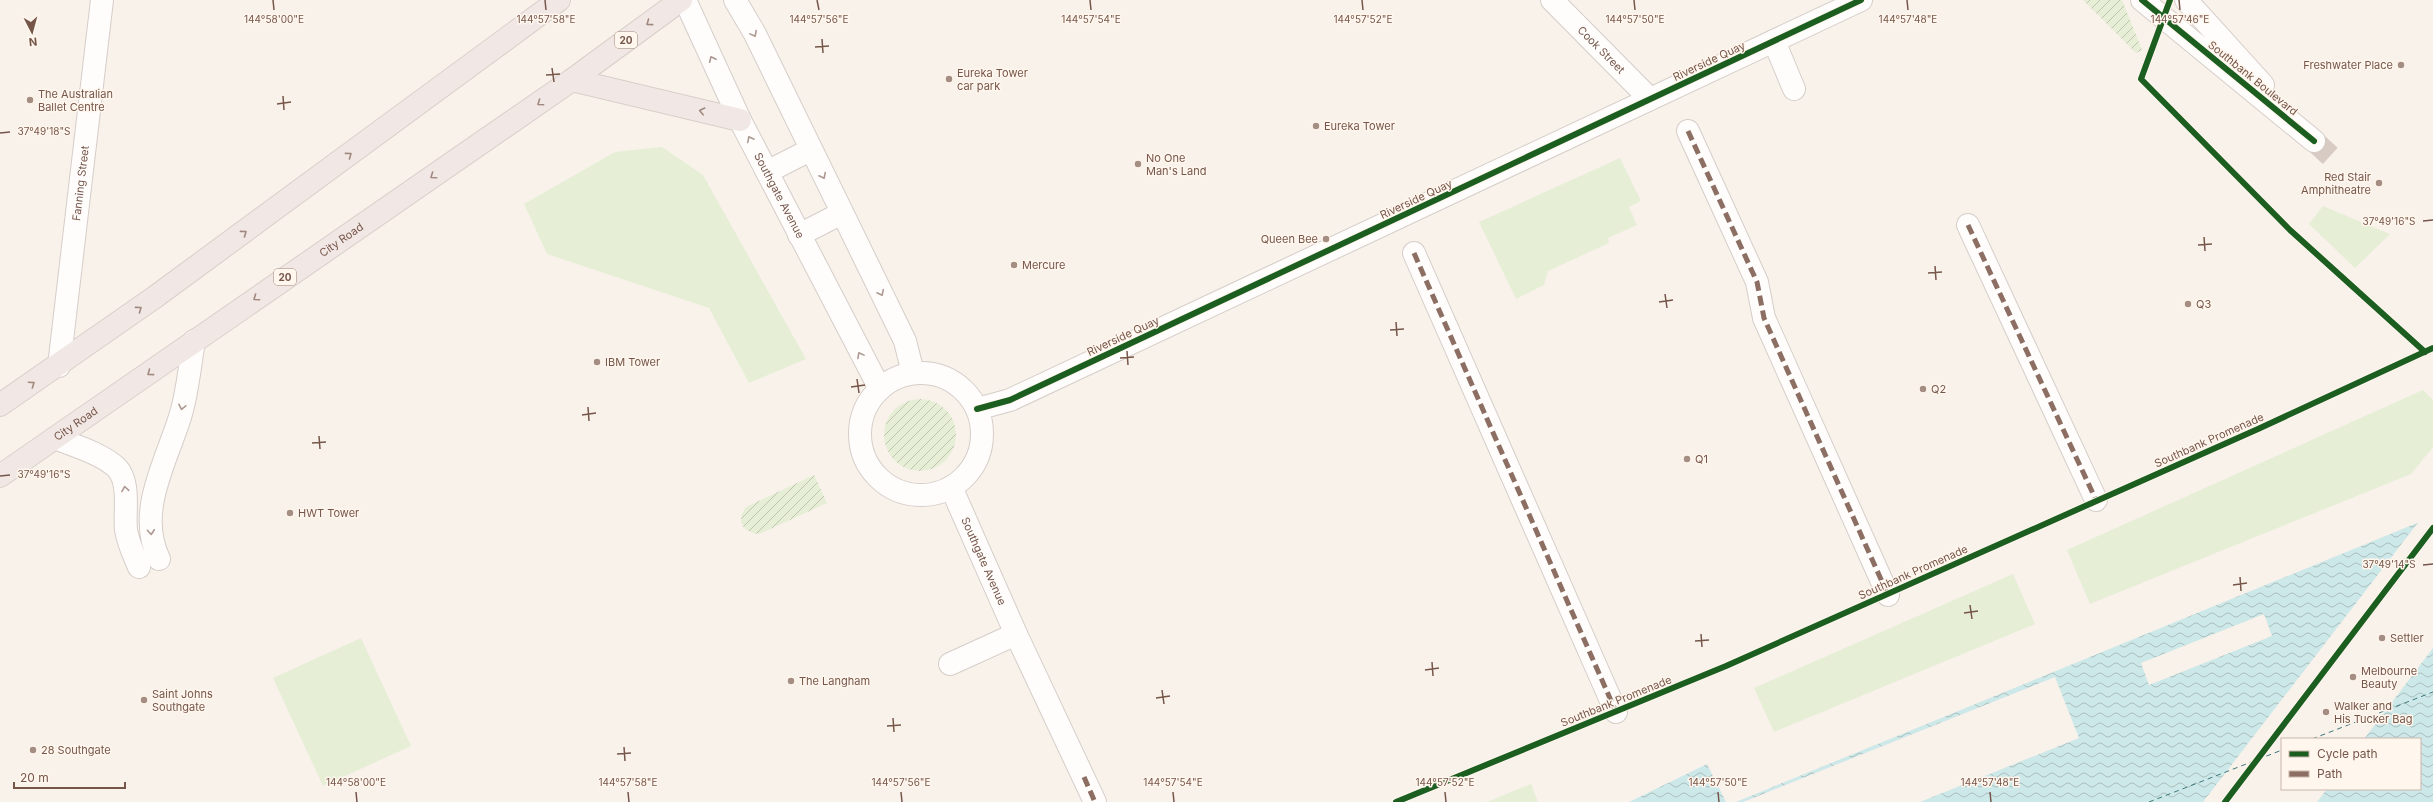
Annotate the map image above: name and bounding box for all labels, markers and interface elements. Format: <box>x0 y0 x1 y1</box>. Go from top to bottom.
north arrow <box>12 12 52 52</box>
text: 144°58'00"E <box>244 13 304 25</box>
text: 144°57'58"E <box>516 13 576 25</box>
text: 144°57'56"E <box>789 13 849 25</box>
text: 144°57'54"E <box>1061 13 1121 25</box>
text: 144°57'52"E <box>1334 13 1392 25</box>
text: 144°57'50"E <box>1605 13 1665 25</box>
text: 144°57'48"E <box>1879 13 1937 25</box>
text: 144°57'46"E <box>2151 13 2209 25</box>
one-way arrow <box>647 18 654 25</box>
street label: Cook Street <box>1575 23 1628 77</box>
one-way arrow <box>750 30 757 37</box>
road number: 20 <box>615 32 637 48</box>
text: N <box>28 35 38 49</box>
street label: Riverside Quay <box>1671 38 1747 84</box>
street label: Southbank Boulevard <box>2205 38 2301 118</box>
one-way arrow <box>709 56 717 64</box>
place label: Freshwater Place <box>2303 58 2393 72</box>
marker: Freshwater Place <box>2396 60 2406 70</box>
place label: Eureka Tower car park <box>957 66 1028 93</box>
marker: Eureka Tower car park <box>944 74 954 84</box>
place label: The Australian Ballet Centre <box>38 87 113 114</box>
marker: The Australian Ballet Centre <box>25 95 35 105</box>
one-way arrow <box>537 98 544 105</box>
one-way arrow <box>699 108 705 116</box>
place label: Eureka Tower <box>1324 119 1395 133</box>
marker: Eureka Tower <box>1311 121 1321 131</box>
text: 37°49'18"S <box>18 125 70 137</box>
one-way arrow <box>747 136 755 144</box>
street label: Fanning Street <box>69 145 92 222</box>
street label: Southgate Avenue <box>751 150 807 241</box>
place label: No One Man's Land <box>1146 151 1206 178</box>
one-way arrow <box>344 153 351 160</box>
marker: No One Man's Land <box>1133 159 1143 169</box>
place label: Red Stair Amphitheatre <box>2301 170 2371 197</box>
one-way arrow <box>430 171 437 178</box>
one-way arrow <box>818 172 826 179</box>
street label: Riverside Quay <box>1378 176 1454 222</box>
marker: Red Stair Amphitheatre <box>2374 178 2384 188</box>
text: 37°49'16"S <box>2363 215 2415 227</box>
street label: City Road <box>317 220 366 260</box>
one-way arrow <box>240 230 247 237</box>
place label: Queen Bee <box>1261 232 1318 246</box>
marker: Queen Bee <box>1321 234 1331 244</box>
place label: Mercure <box>1022 258 1065 272</box>
marker: Mercure <box>1009 260 1019 270</box>
road number: 20 <box>274 269 296 285</box>
one-way arrow <box>876 288 884 296</box>
one-way arrow <box>254 293 261 300</box>
place label: Q3 <box>2196 297 2211 311</box>
marker: Q3 <box>2183 299 2193 309</box>
one-way arrow <box>135 306 142 314</box>
street label: Riverside Quay <box>1085 313 1161 359</box>
one-way arrow <box>858 352 865 359</box>
place label: IBM Tower <box>605 355 660 369</box>
marker: IBM Tower <box>592 357 602 367</box>
one-way arrow <box>147 368 154 375</box>
one-way arrow <box>28 382 35 389</box>
place label: Q2 <box>1931 382 1946 396</box>
marker: Q2 <box>1918 384 1928 394</box>
street label: City Road <box>51 404 100 444</box>
one-way arrow <box>179 404 187 410</box>
street label: Southbank Promenade <box>2152 410 2266 470</box>
place label: Q1 <box>1695 452 1708 466</box>
marker: Q1 <box>1682 454 1692 464</box>
text: 37°49'16"S <box>18 468 70 480</box>
one-way arrow <box>121 485 129 492</box>
place label: HWT Tower <box>298 506 359 520</box>
marker: HWT Tower <box>285 508 295 518</box>
street label: Southgate Avenue <box>958 515 1009 607</box>
one-way arrow <box>146 529 155 535</box>
street label: Southbank Promenade <box>1856 542 1970 602</box>
text: 37°49'14"S <box>2362 558 2416 570</box>
place label: Settler <box>2390 631 2424 645</box>
marker: Settler <box>2377 633 2387 643</box>
place label: Melbourne Beauty <box>2361 664 2417 691</box>
street label: Southbank Promenade <box>1559 672 1673 730</box>
marker: Melbourne Beauty <box>2348 672 2358 682</box>
place label: The Langham <box>799 674 870 688</box>
marker: The Langham <box>786 676 796 686</box>
place label: Saint Johns Southgate <box>152 687 213 714</box>
marker: Saint Johns Southgate <box>139 695 149 705</box>
place label: Walker and His Tucker Bag <box>2334 699 2412 726</box>
marker: Walker and His Tucker Bag <box>2321 707 2331 717</box>
legend <box>2281 738 2421 790</box>
place label: 28 Southgate <box>41 743 111 757</box>
marker: 28 Southgate <box>28 745 38 755</box>
text: Cycle path <box>2317 746 2378 761</box>
scale bar <box>14 764 125 790</box>
text: Path <box>2317 766 2342 781</box>
text: 20 m <box>20 770 49 785</box>
text: 144°58'00"E <box>326 776 386 788</box>
text: 144°57'58"E <box>598 776 658 788</box>
text: 144°57'56"E <box>871 776 931 788</box>
text: 144°57'54"E <box>1143 776 1203 788</box>
text: 144°57'52"E <box>1416 776 1474 788</box>
text: 144°57'50"E <box>1688 776 1748 788</box>
text: 144°57'48"E <box>1961 776 2019 788</box>

